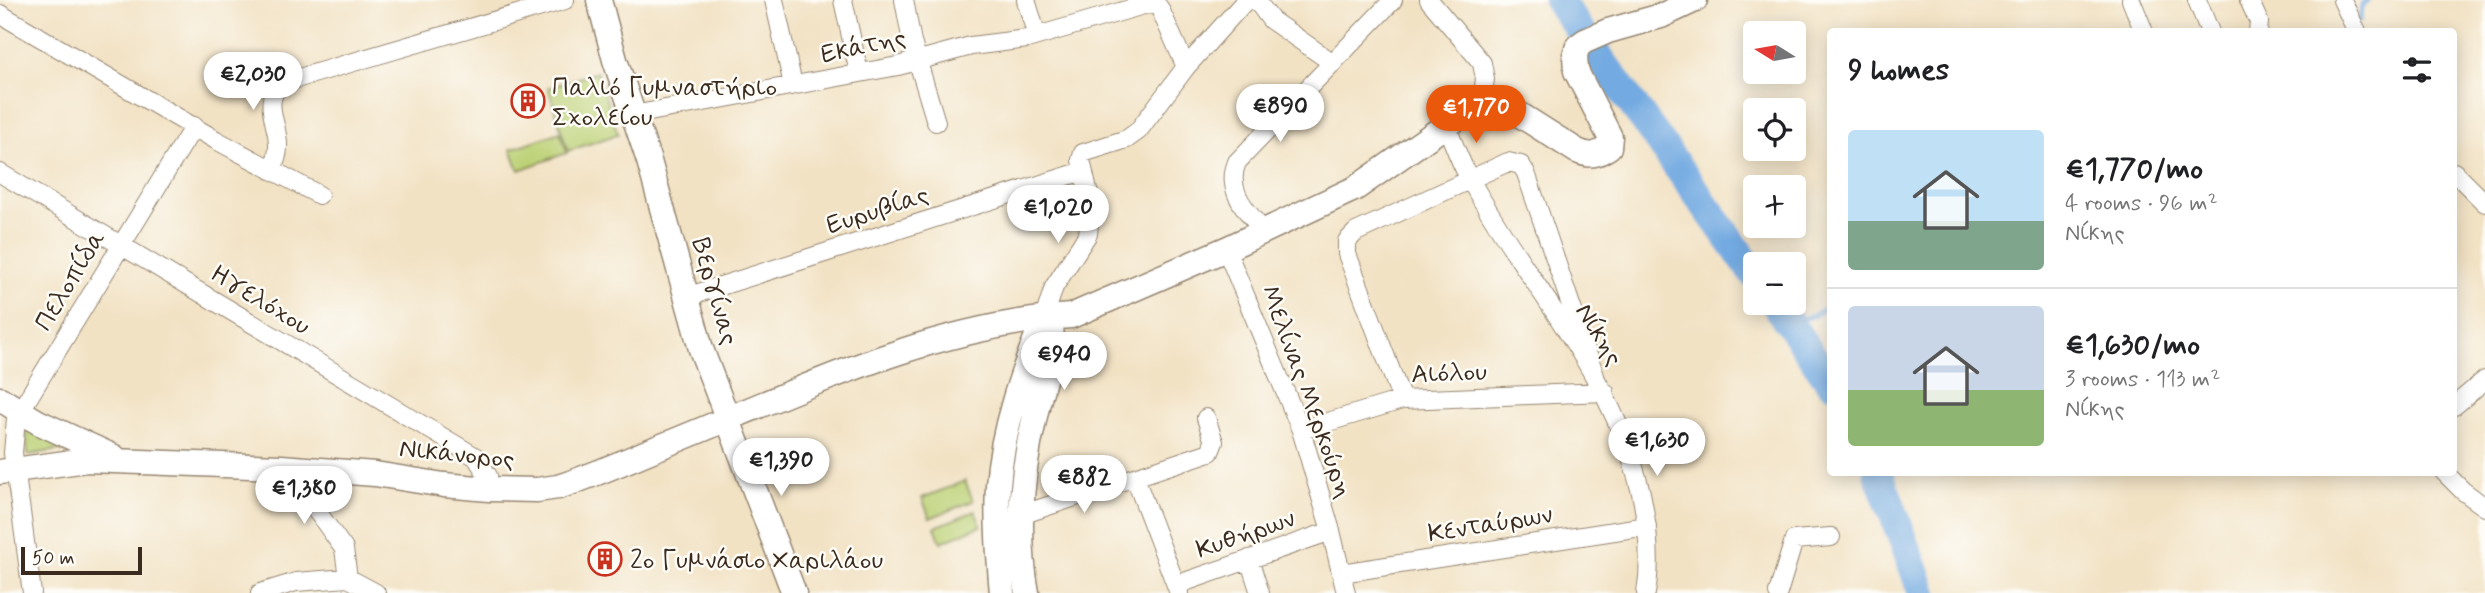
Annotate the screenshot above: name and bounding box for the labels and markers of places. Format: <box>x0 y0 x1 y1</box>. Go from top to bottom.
pin: €2,030 <box>196 52 310 112</box>
place label: Παλιό Γυμναστήριο Σχολείου <box>552 71 777 135</box>
building icon: Παλιό Γυμναστήριο Σχολείου <box>509 82 547 120</box>
pin: €890 <box>1239 85 1321 144</box>
pin: €1,770 <box>1419 86 1533 145</box>
pin: €1,020 <box>1001 186 1115 245</box>
pin: €940 <box>1023 332 1105 392</box>
pin: €1,630 <box>1600 419 1714 478</box>
pin: €1,390 <box>724 438 838 498</box>
pin: €882 <box>1043 456 1125 515</box>
pin: €1,380 <box>247 466 361 526</box>
building icon: 2ο Γυμνάσιο Χαριλάου <box>586 540 624 578</box>
place label: 2ο Γυμνάσιο Χαριλάου <box>630 544 883 578</box>

